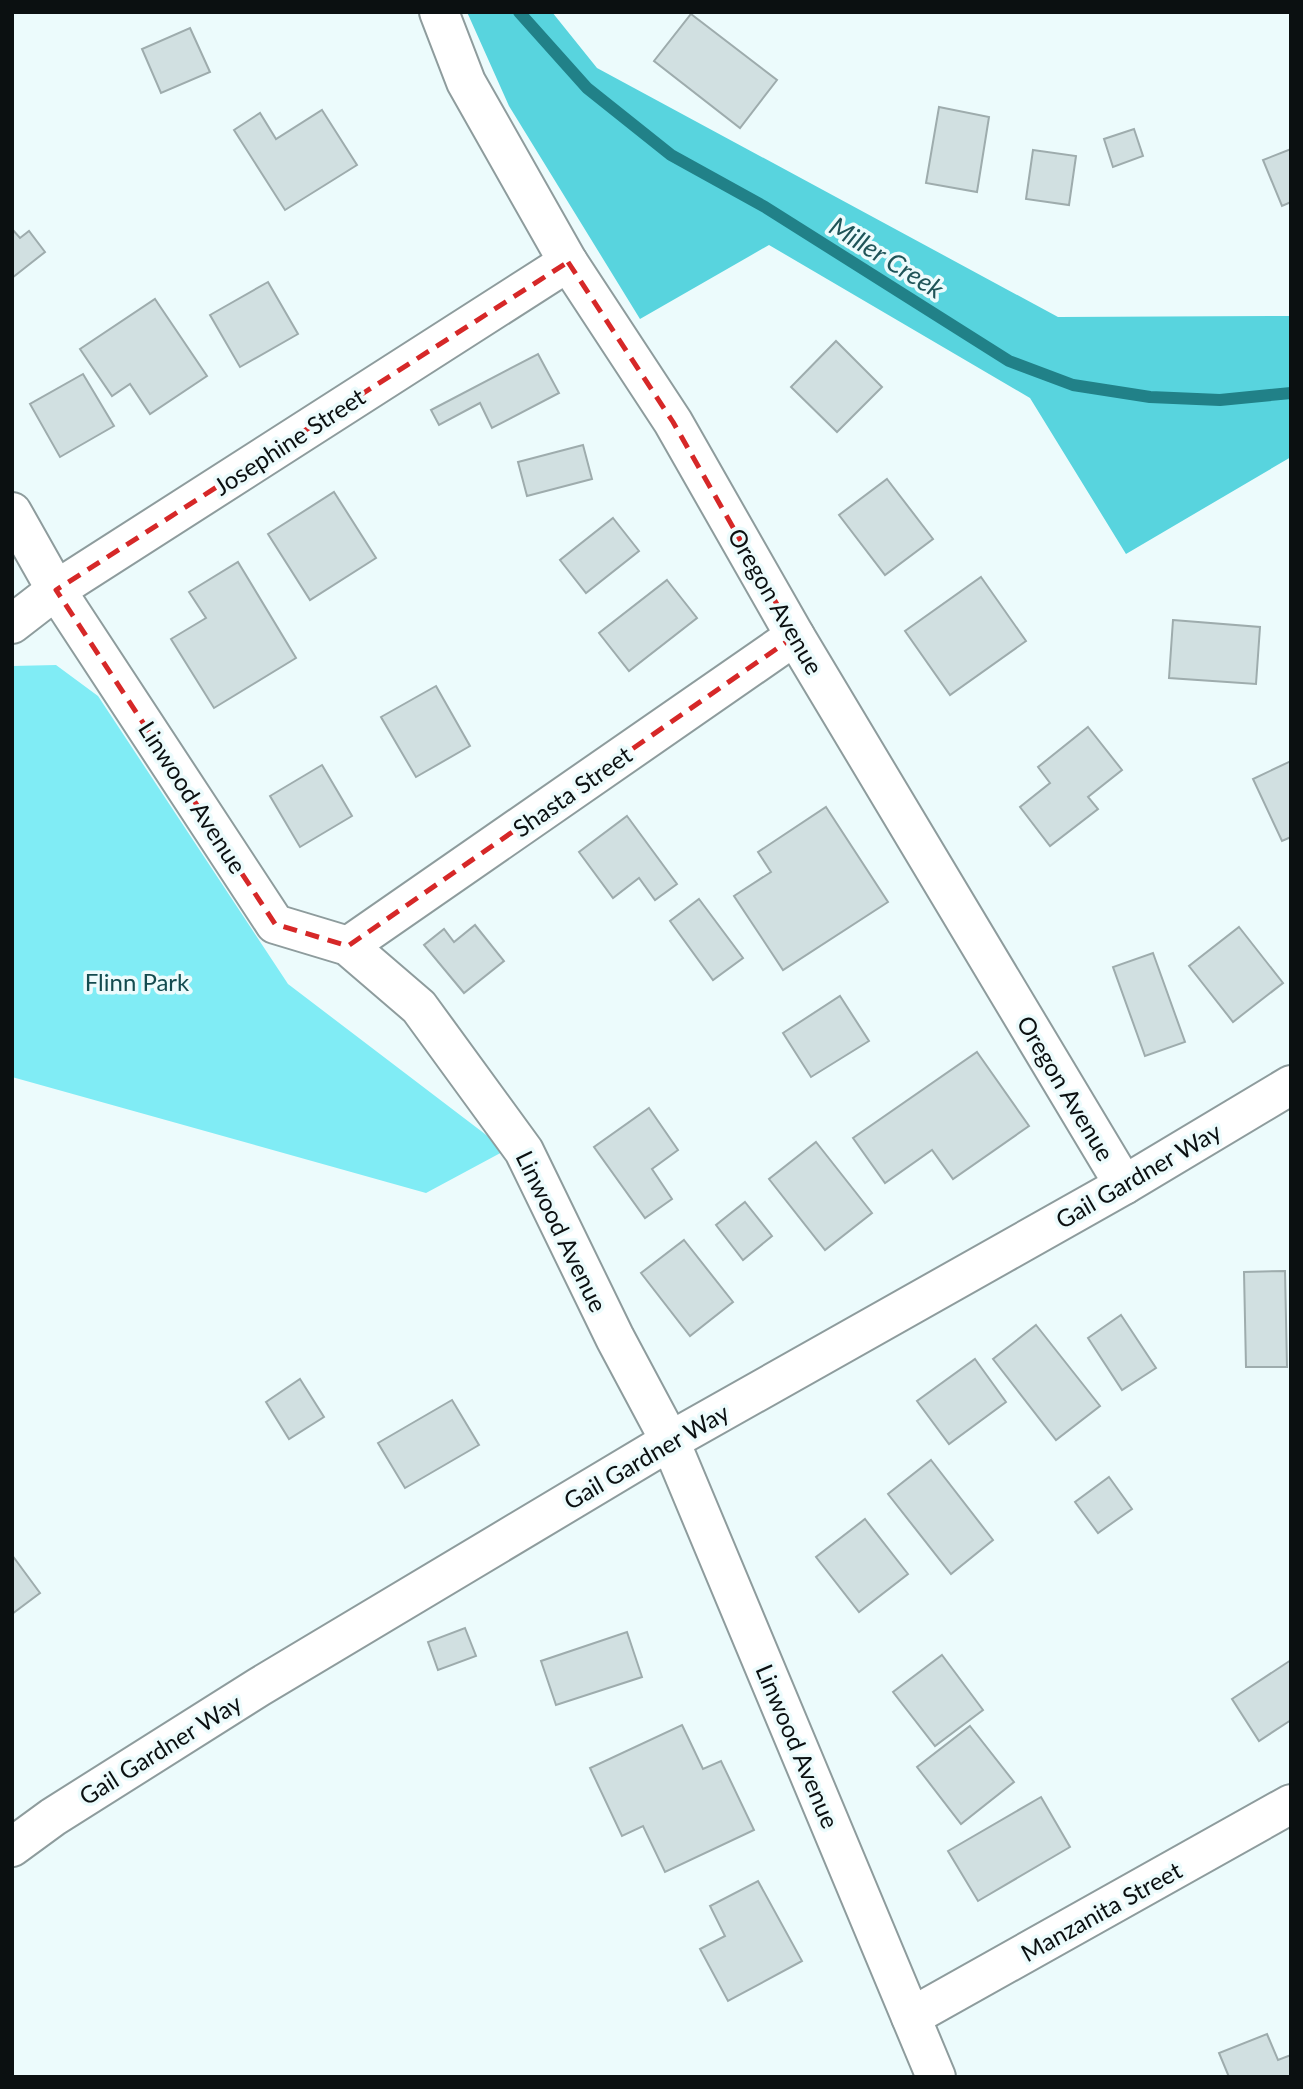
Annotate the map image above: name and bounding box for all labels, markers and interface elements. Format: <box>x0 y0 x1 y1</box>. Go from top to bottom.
water label: Miller Creek <box>824 209 951 305</box>
street label: Josephine Street <box>208 381 370 501</box>
street label: Oregon Avenue <box>722 523 830 679</box>
street label: Linwood Avenue <box>133 715 253 879</box>
street label: Shasta Street <box>507 739 637 843</box>
park label: Flinn Park <box>85 967 190 996</box>
street label: Oregon Avenue <box>1011 1010 1121 1166</box>
street label: Gail Gardner Way <box>1050 1116 1226 1234</box>
street label: Linwood Avenue <box>510 1146 614 1316</box>
street label: Gail Gardner Way <box>558 1397 734 1515</box>
street label: Linwood Avenue <box>750 1660 846 1832</box>
street label: Gail Gardner Way <box>74 1687 247 1810</box>
street label: Manzanita Street <box>1016 1855 1187 1967</box>

